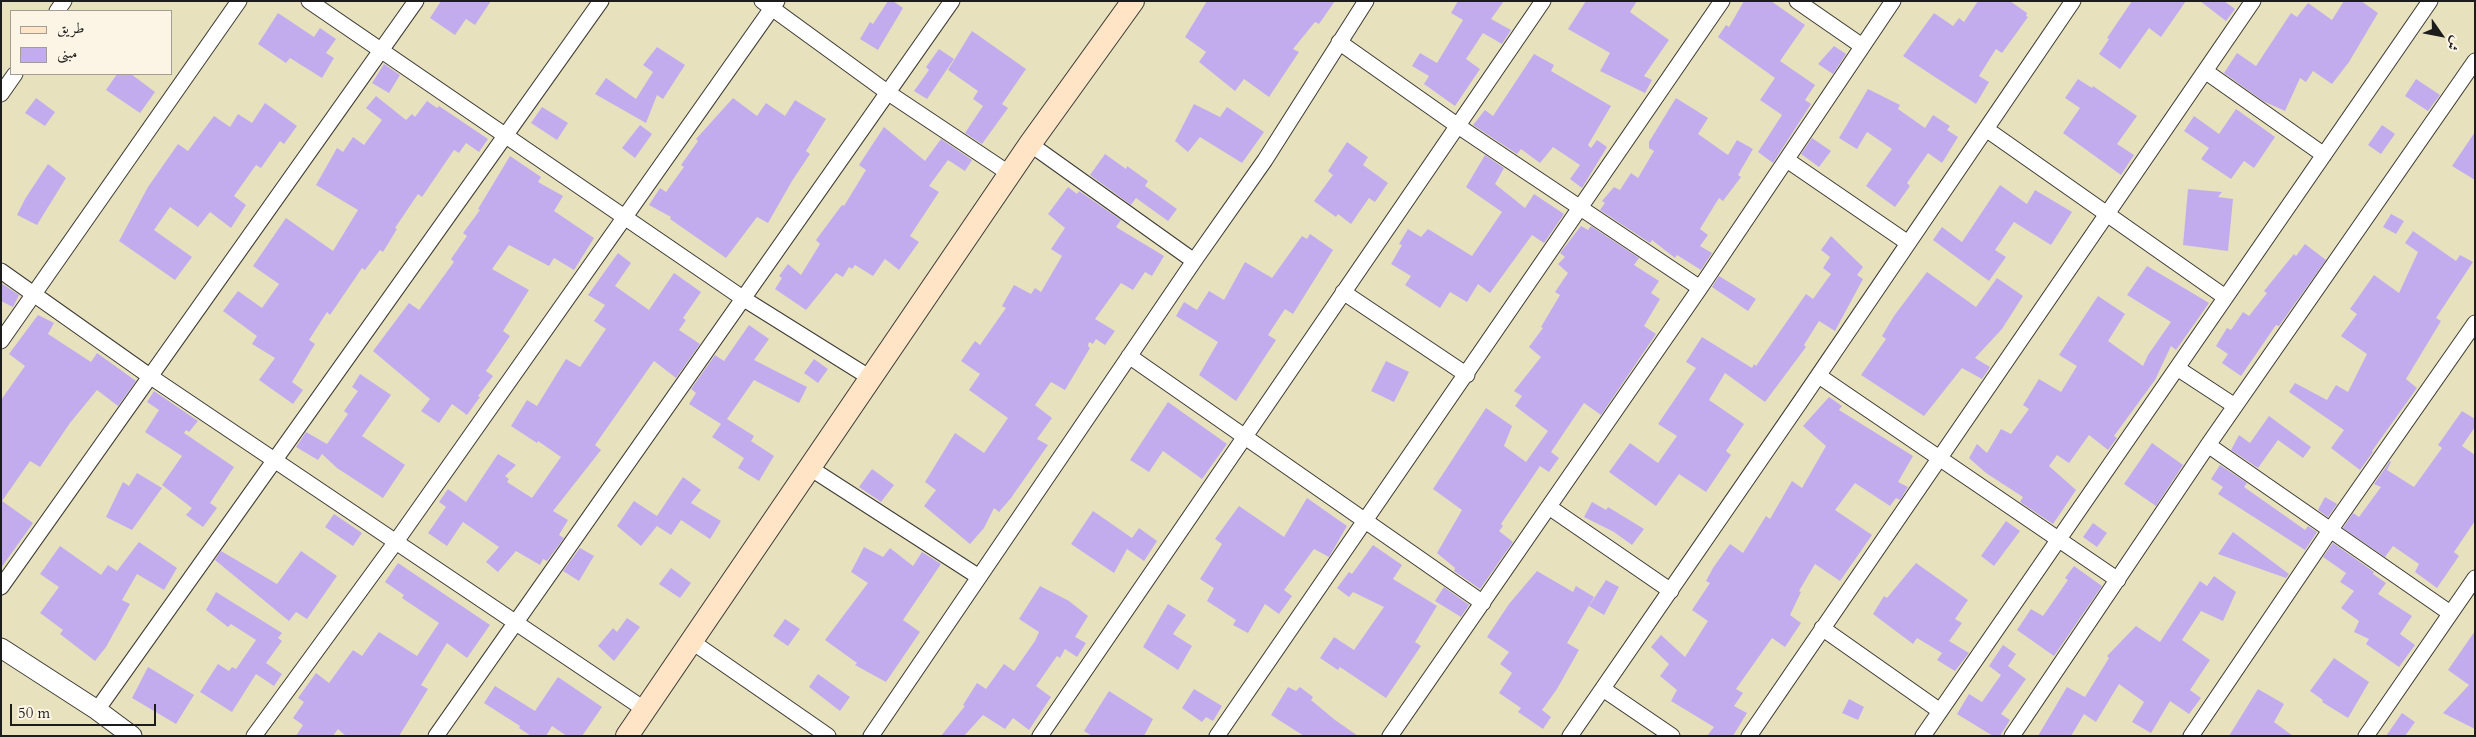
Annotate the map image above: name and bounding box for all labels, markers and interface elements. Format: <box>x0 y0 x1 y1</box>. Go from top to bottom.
legend <box>10 10 172 75</box>
north arrow <box>2416 10 2466 60</box>
text: طريق <box>57 18 84 38</box>
text: ش <box>2442 32 2466 54</box>
text: مبنى <box>57 43 77 63</box>
scale bar <box>12 694 159 726</box>
text: 50 m <box>18 703 50 723</box>

